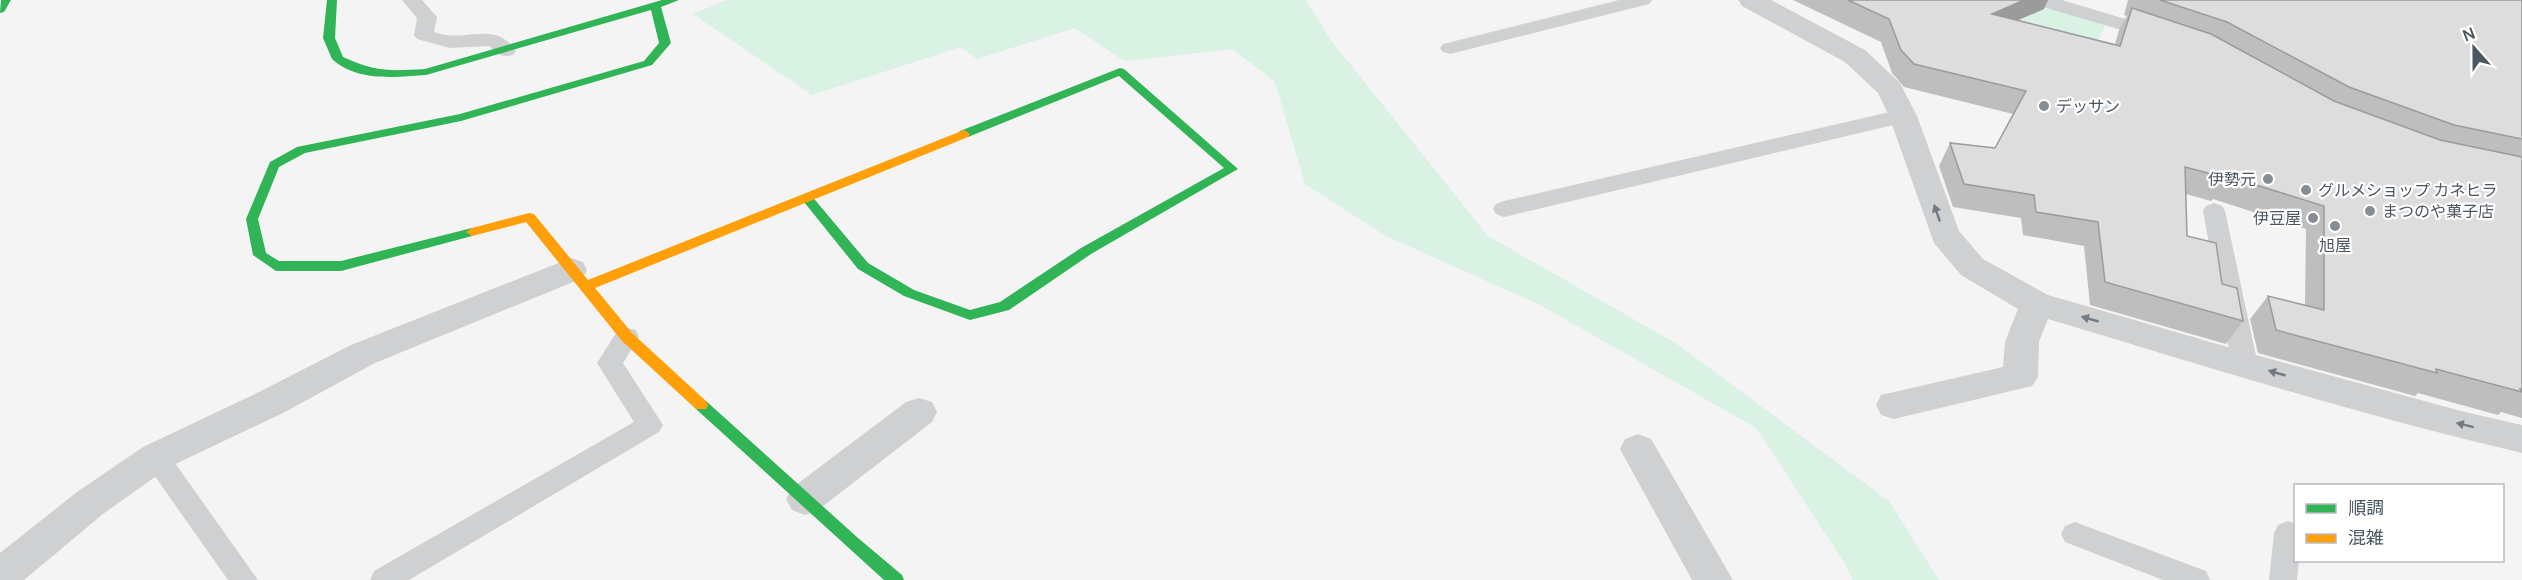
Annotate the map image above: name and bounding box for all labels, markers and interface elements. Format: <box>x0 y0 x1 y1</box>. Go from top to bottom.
north arrow <box>2444 18 2504 78</box>
text: N <box>2459 22 2478 46</box>
place label: デッサン <box>2056 95 2120 117</box>
marker: デッサン <box>2037 99 2051 113</box>
place label: 伊勢元 <box>2208 168 2256 190</box>
marker: 伊勢元 <box>2261 172 2275 186</box>
place label: グルメショップ カネヒラ <box>2318 179 2497 201</box>
marker: グルメショップ カネヒラ <box>2299 183 2313 197</box>
place label: まつのや菓子店 <box>2382 200 2494 222</box>
one-way arrow <box>1932 204 1942 222</box>
marker: まつのや菓子店 <box>2363 204 2377 218</box>
place label: 伊豆屋 <box>2253 207 2301 229</box>
marker: 伊豆屋 <box>2306 211 2320 225</box>
marker: 旭屋 <box>2328 219 2342 233</box>
place label: 旭屋 <box>2319 234 2351 256</box>
one-way arrow <box>2081 314 2099 323</box>
one-way arrow <box>2268 368 2286 378</box>
one-way arrow <box>2456 420 2474 430</box>
legend <box>2294 484 2504 562</box>
text: 順調 <box>2348 495 2384 519</box>
text: 混雑 <box>2348 525 2384 549</box>

